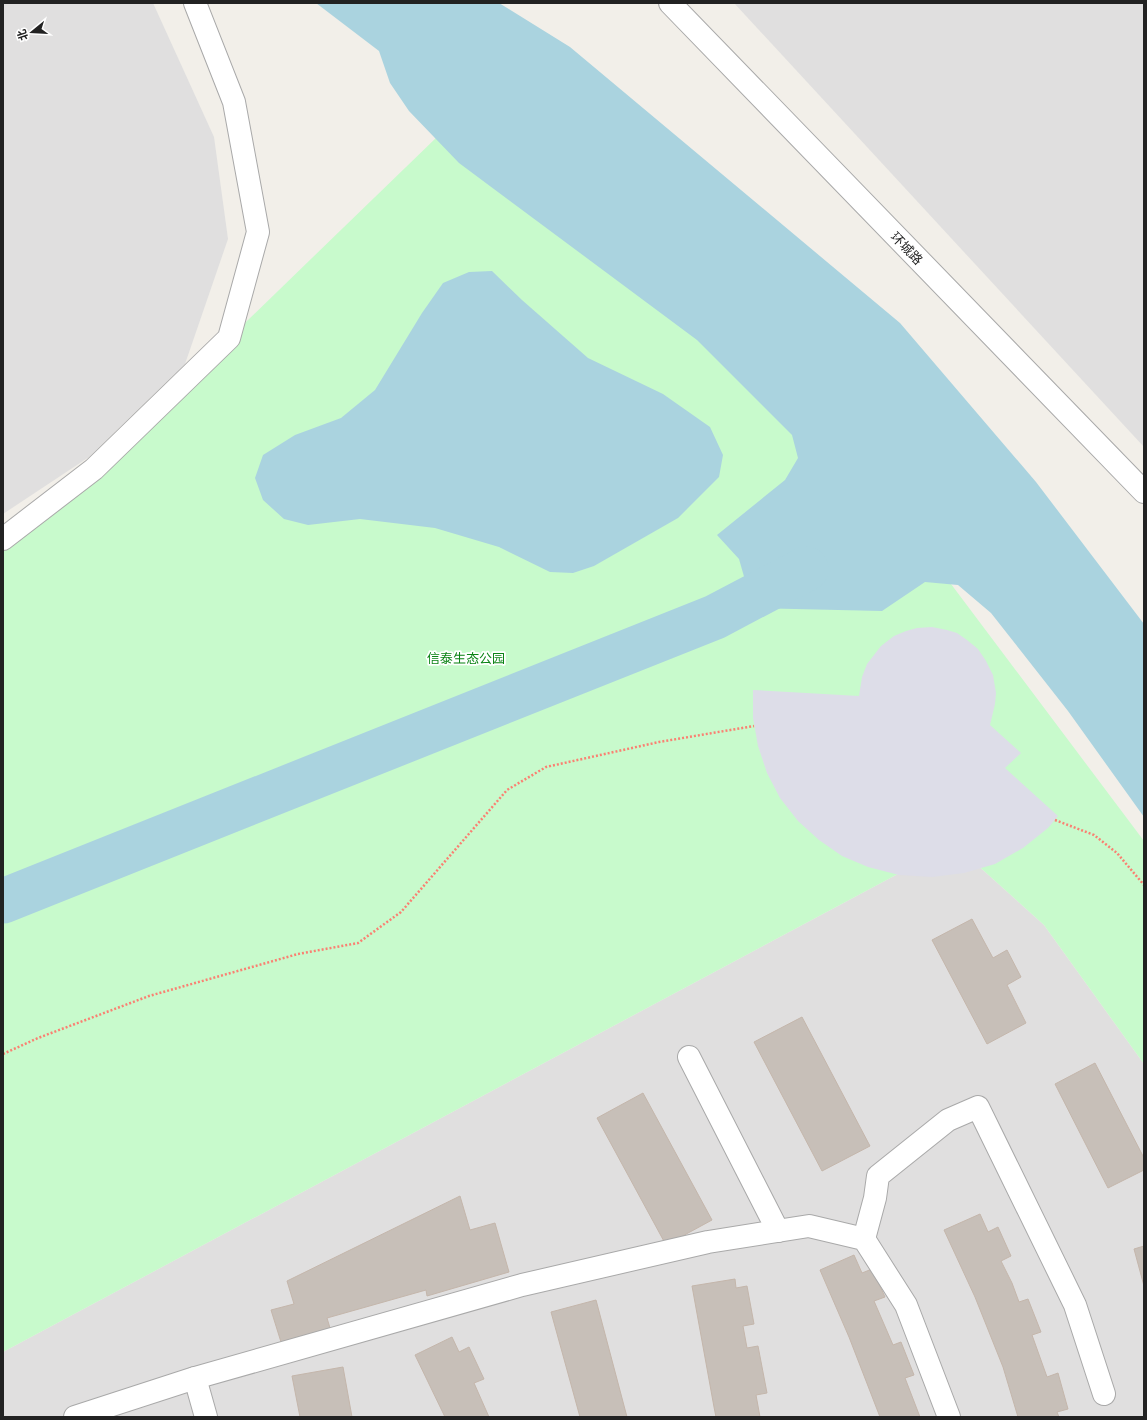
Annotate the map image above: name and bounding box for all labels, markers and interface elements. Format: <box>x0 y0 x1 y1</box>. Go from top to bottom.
north arrow <box>12 12 52 52</box>
text: 北 <box>15 28 31 42</box>
street label: 环城路 <box>888 229 926 268</box>
park label: 信泰生态公园 <box>427 651 505 666</box>

